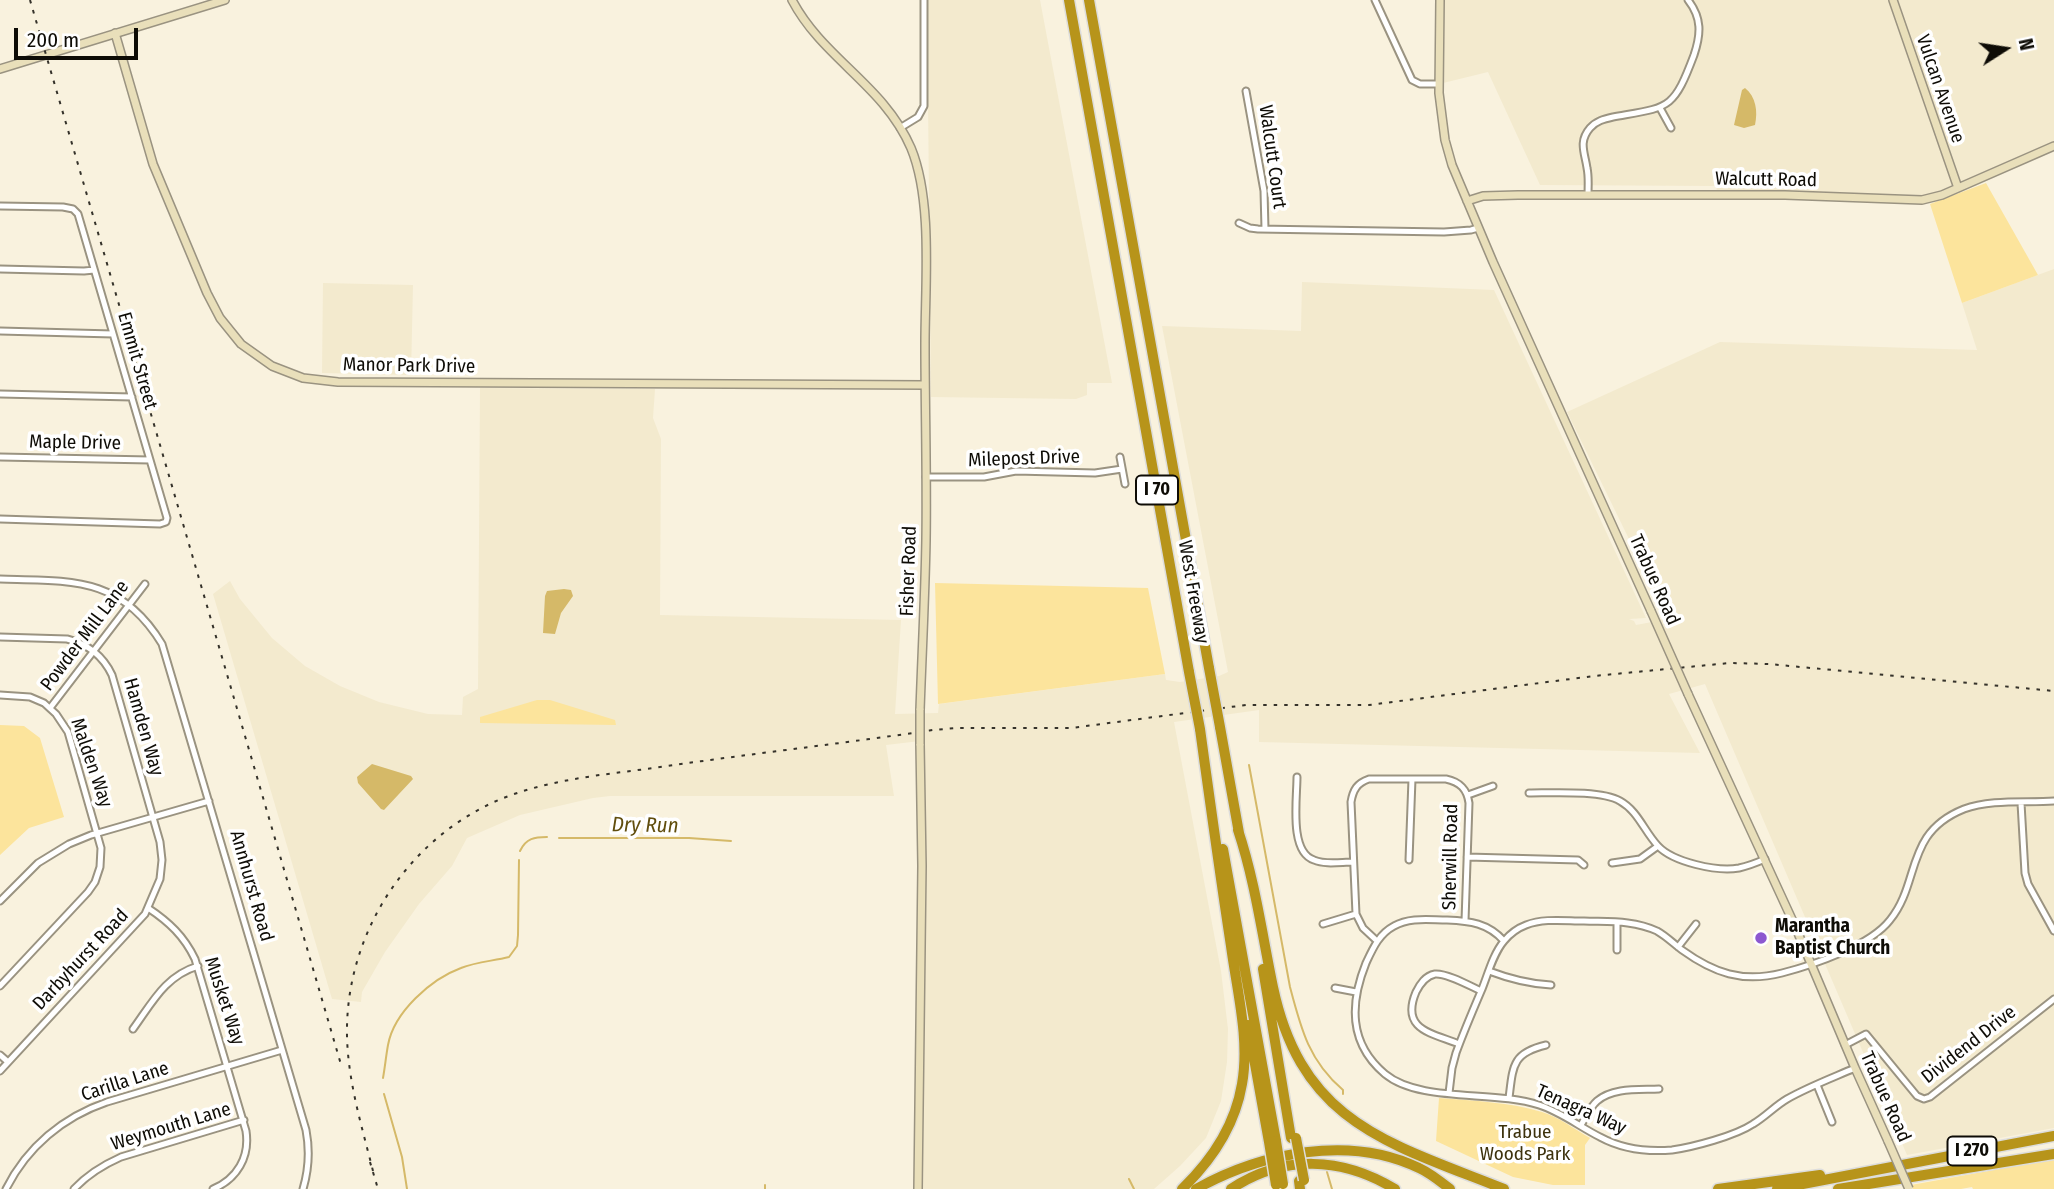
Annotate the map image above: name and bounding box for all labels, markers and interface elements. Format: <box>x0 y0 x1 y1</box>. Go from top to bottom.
scale bar <box>18 14 142 58</box>
north arrow <box>1970 14 2040 84</box>
text: 200 m <box>27 27 79 53</box>
street label: Vulcan Avenue <box>1911 32 1969 146</box>
text: N <box>2014 37 2038 52</box>
street label: Walcutt Court <box>1253 104 1291 210</box>
street label: Walcutt Road <box>1715 168 1817 192</box>
street label: Emmit Street <box>112 310 162 412</box>
street label: Manor Park Drive <box>343 353 475 379</box>
street label: Maple Drive <box>29 431 121 455</box>
street label: Milepost Drive <box>968 446 1080 472</box>
road number: I 70 <box>1136 476 1178 504</box>
street label: Fisher Road <box>896 525 922 617</box>
street label: Trabue Road <box>1624 531 1684 629</box>
street label: West Freeway <box>1173 539 1213 645</box>
street label: Powder Mill Lane <box>36 576 134 696</box>
street label: Hamden Way <box>118 675 168 779</box>
street label: Malden Way <box>65 715 117 811</box>
street label: Sherwill Road <box>1439 804 1463 910</box>
water label: Dry Run <box>611 813 679 839</box>
street label: Annhurst Road <box>224 828 278 944</box>
street label: Darbyhurst Road <box>28 905 134 1015</box>
place label: Marantha Baptist Church <box>1775 916 1890 960</box>
marker: Marantha Baptist Church <box>1753 930 1769 946</box>
street label: Musket Way <box>199 954 249 1048</box>
street label: Dividend Drive <box>1917 1001 2021 1089</box>
street label: Trabue Road <box>1855 1048 1915 1146</box>
street label: Carilla Lane <box>78 1057 172 1107</box>
street label: Tenagra Way <box>1532 1080 1630 1140</box>
street label: Weymouth Lane <box>108 1098 234 1156</box>
park label: Trabue Woods Park <box>1480 1122 1570 1166</box>
road number: I 270 <box>1948 1136 1996 1166</box>

